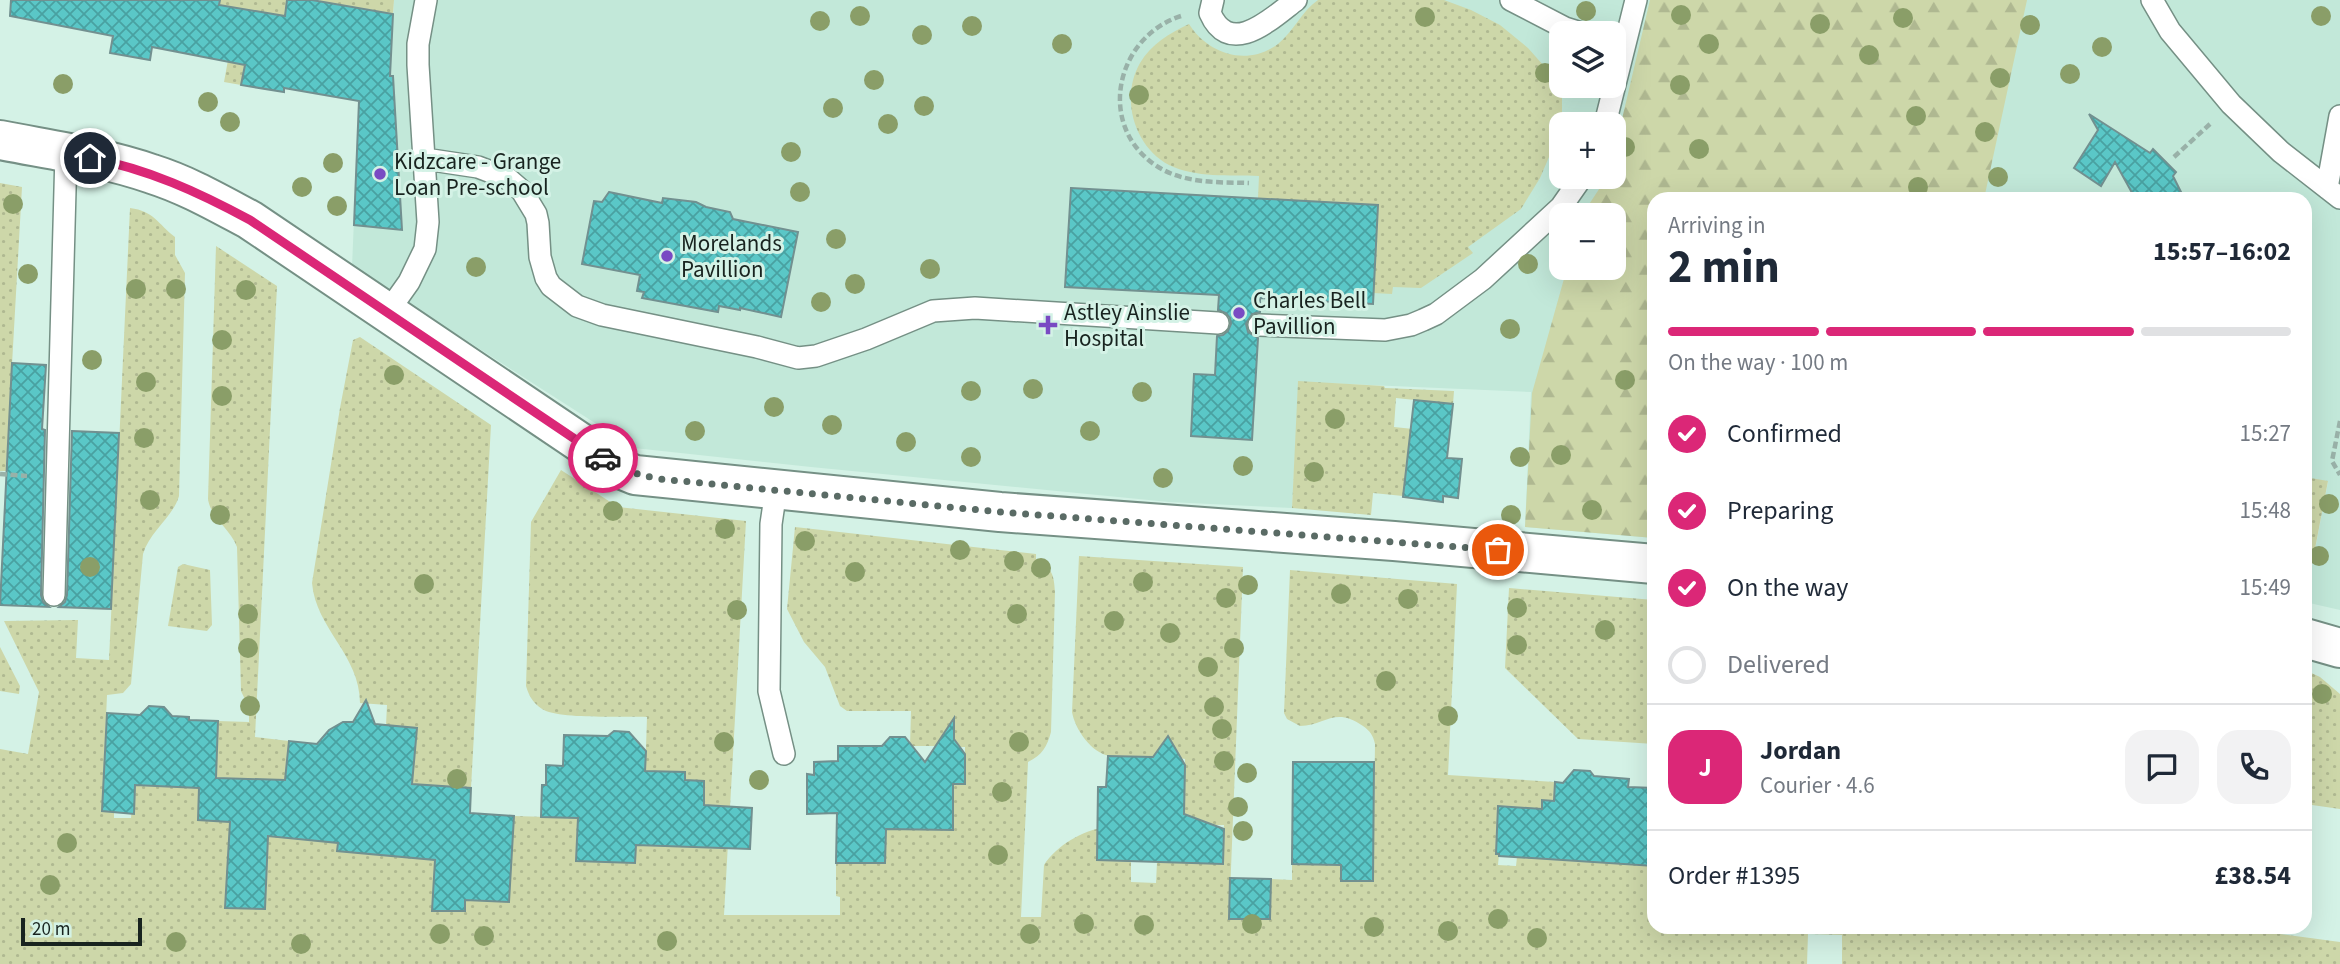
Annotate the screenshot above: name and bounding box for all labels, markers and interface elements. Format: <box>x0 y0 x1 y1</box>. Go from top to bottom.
map controls <box>1549 21 1626 280</box>
button: layers <box>1549 21 1626 98</box>
button: + <box>1549 112 1626 189</box>
pin <box>60 128 120 188</box>
icon: home <box>71 139 109 177</box>
place label: Kidzcare - Grange Loan Pre-school <box>394 145 561 204</box>
marker: Kidzcare - Grange Loan Pre-school <box>372 166 388 182</box>
button: − <box>1549 203 1626 280</box>
text: Arriving in <box>1668 209 1766 242</box>
place label: Morelands Pavillion <box>681 227 782 286</box>
text: 15:57–16:02 <box>2153 233 2291 270</box>
text: 2 min <box>1668 235 1780 300</box>
marker: Morelands Pavillion <box>659 248 675 264</box>
place label: Charles Bell Pavillion <box>1253 284 1366 343</box>
place label: Astley Ainslie Hospital <box>1064 296 1190 355</box>
marker: Charles Bell Pavillion <box>1231 305 1247 321</box>
marker: Astley Ainslie Hospital <box>1038 315 1058 335</box>
text: On the way · 100 m <box>1668 346 1848 379</box>
icon: check <box>1668 415 1706 453</box>
text: Confirmed <box>1727 415 1842 452</box>
text: 15:27 <box>2240 417 2291 450</box>
courier <box>568 423 638 493</box>
icon: car <box>584 439 622 477</box>
icon: check <box>1668 492 1706 530</box>
text: Preparing <box>1727 492 1833 529</box>
text: 15:48 <box>2240 494 2291 527</box>
pin <box>1468 520 1528 580</box>
icon: bag <box>1479 531 1517 569</box>
icon: check <box>1668 569 1706 607</box>
text: On the way <box>1727 569 1848 606</box>
text: 15:49 <box>2240 571 2291 604</box>
text: Delivered <box>1727 646 1830 683</box>
button: chat <box>2125 730 2199 804</box>
button: phone <box>2217 730 2291 804</box>
text: Jordan <box>1760 732 1841 769</box>
text: J <box>1698 749 1712 786</box>
text: Courier · 4.6 <box>1760 769 1875 802</box>
text: Order #1395 <box>1668 857 1800 894</box>
text: £38.54 <box>2215 857 2291 894</box>
scale bar <box>21 915 142 947</box>
text: 20 m <box>32 916 70 943</box>

